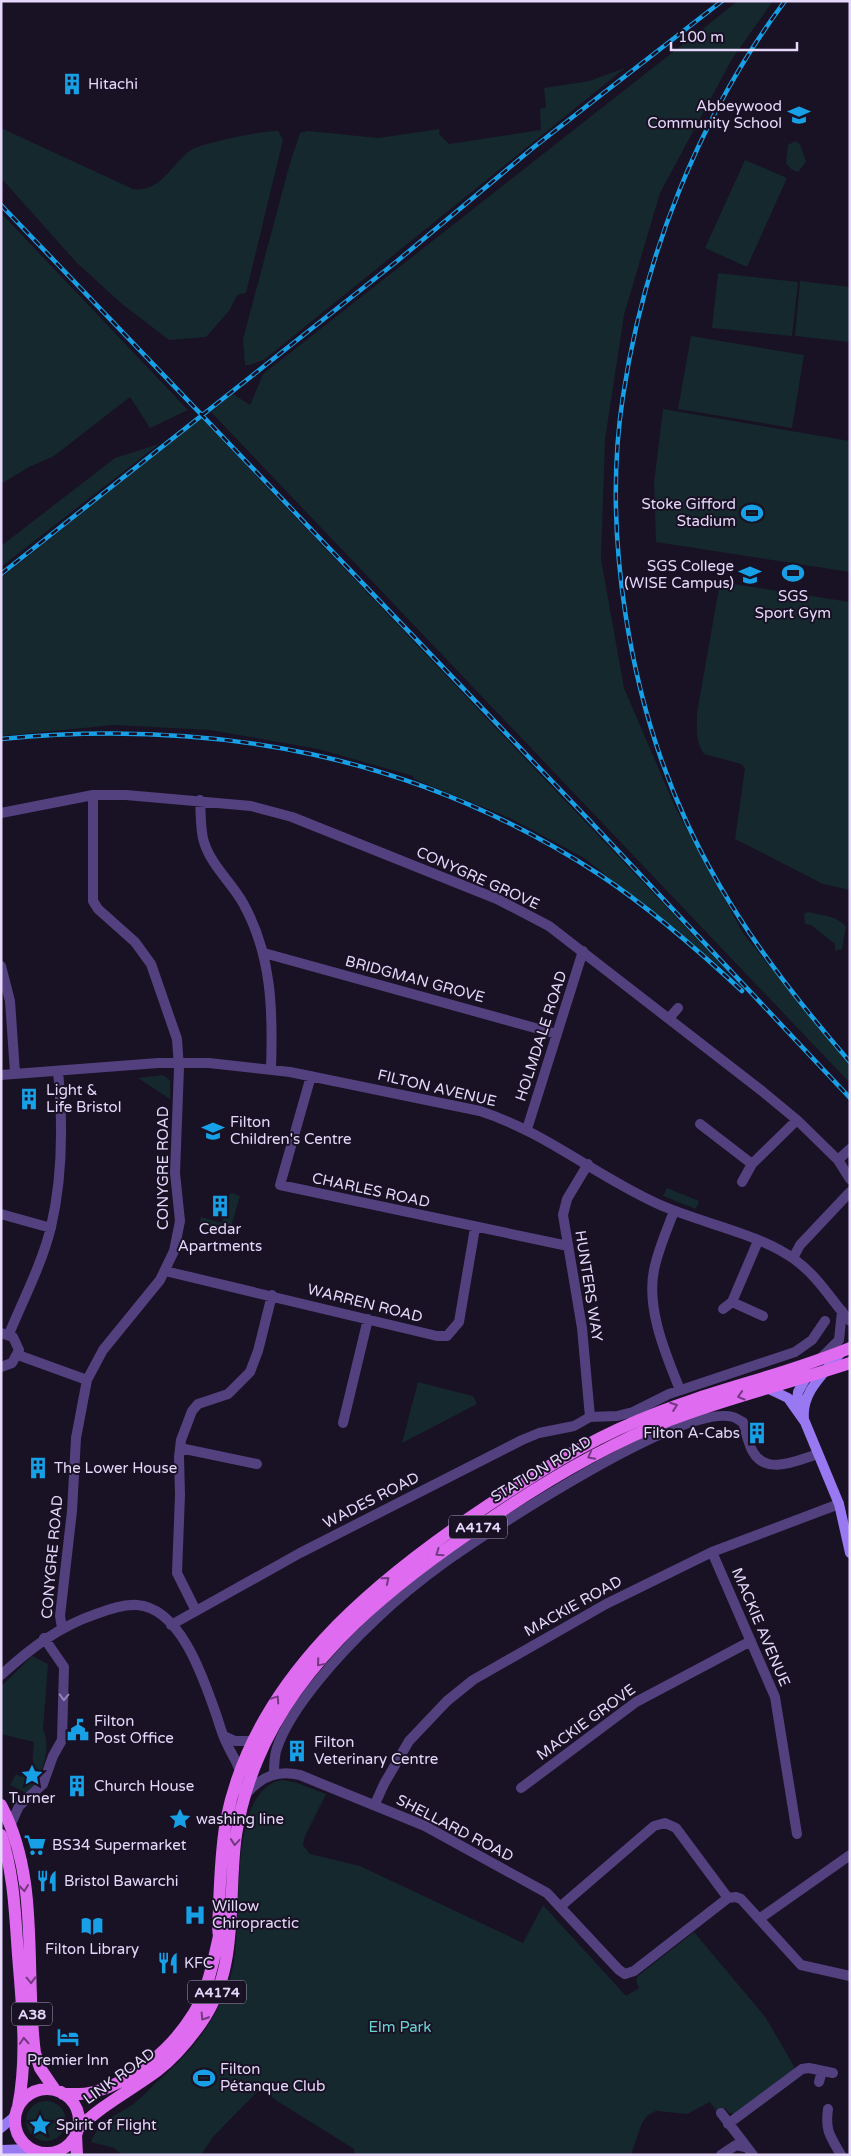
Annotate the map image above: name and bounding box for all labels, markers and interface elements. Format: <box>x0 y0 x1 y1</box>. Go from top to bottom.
scale bar <box>671 20 797 52</box>
text: 100 m <box>678 28 724 46</box>
building icon: Hitachi <box>59 71 85 97</box>
place label: Hitachi <box>88 75 138 93</box>
place label: Abbeywood Community School <box>647 97 782 132</box>
school or university icon: Abbeywood Community School <box>786 102 812 128</box>
place label: Stoke Gifford Stadium <box>642 495 736 530</box>
sports icon: Stoke Gifford Stadium <box>739 500 765 526</box>
place label: SGS College (WISE Campus) <box>624 557 734 592</box>
sports icon: SGS Sport Gym <box>780 560 806 586</box>
school or university icon: SGS College (WISE Campus) <box>737 562 763 588</box>
place label: SGS Sport Gym <box>755 587 831 622</box>
street label: CONYGRE GROVE <box>414 843 542 913</box>
street label: BRIDGMAN GROVE <box>343 952 487 1006</box>
street label: HOLMDALE ROAD <box>511 969 571 1103</box>
street label: FILTON AVENUE <box>376 1066 498 1110</box>
place label: Light & Life Bristol <box>46 1081 121 1116</box>
building icon: Light & Life Bristol <box>16 1086 42 1112</box>
street label: CONYGRE ROAD <box>154 1106 172 1230</box>
place label: Filton Children's Centre <box>230 1113 351 1148</box>
school or university icon: Filton Children's Centre <box>200 1118 226 1144</box>
street label: CHARLES ROAD <box>310 1169 432 1211</box>
building icon: Cedar Apartments <box>207 1193 233 1219</box>
place label: Cedar Apartments <box>178 1220 262 1255</box>
street label: HUNTERS WAY <box>571 1229 607 1343</box>
street label: WARREN ROAD <box>305 1280 425 1326</box>
one-way arrow <box>738 1390 746 1400</box>
one-way arrow <box>669 1402 677 1412</box>
building icon: Filton A-Cabs <box>744 1420 770 1446</box>
place label: Filton A-Cabs <box>643 1424 740 1442</box>
street label: STATION ROAD <box>488 1432 594 1506</box>
one-way arrow <box>587 1450 596 1460</box>
building icon: The Lower House <box>25 1455 51 1481</box>
place label: The Lower House <box>54 1459 177 1477</box>
street label: WADES ROAD <box>320 1468 422 1532</box>
street label: CONYGRE ROAD <box>38 1494 66 1620</box>
road number: A4174 <box>449 1515 507 1538</box>
one-way arrow <box>435 1547 445 1556</box>
street label: MACKIE AVENUE <box>728 1565 794 1689</box>
street label: MACKIE ROAD <box>521 1572 625 1640</box>
one-way arrow <box>380 1577 389 1586</box>
one-way arrow <box>317 1657 326 1666</box>
street label: MACKIE GROVE <box>533 1680 639 1764</box>
one-way arrow <box>59 1694 69 1702</box>
one-way arrow <box>270 1695 280 1704</box>
place label: Filton Post Office <box>94 1712 174 1747</box>
public building icon: Filton Post Office <box>65 1717 91 1743</box>
place label: Filton Veterinary Centre <box>314 1733 438 1768</box>
building icon: Filton Veterinary Centre <box>284 1738 310 1764</box>
place icon: Turner <box>19 1762 45 1788</box>
building icon: Church House <box>64 1773 90 1799</box>
place label: Church House <box>94 1777 194 1795</box>
place label: Turner <box>9 1789 55 1807</box>
street label: SHELLARD ROAD <box>393 1791 517 1865</box>
place icon: washing line <box>167 1806 193 1832</box>
place label: washing line <box>196 1810 284 1828</box>
supermarket icon: BS34 Supermarket <box>22 1832 48 1858</box>
place label: BS34 Supermarket <box>52 1836 187 1854</box>
one-way arrow <box>230 1838 241 1846</box>
restaurant icon: Bristol Bawarchi <box>34 1868 60 1894</box>
place label: Bristol Bawarchi <box>64 1872 179 1890</box>
one-way arrow <box>18 1884 29 1892</box>
place label: Willow Chiropractic <box>212 1897 299 1932</box>
hospital icon: Willow Chiropractic <box>182 1902 208 1928</box>
library icon: Filton Library <box>79 1913 105 1939</box>
place label: Filton Library <box>45 1940 139 1958</box>
restaurant icon: KFC <box>155 1950 181 1976</box>
place label: KFC <box>184 1954 213 1972</box>
one-way arrow <box>26 1977 36 1985</box>
road number: A4174 <box>188 1980 246 2004</box>
road number: A38 <box>12 2002 52 2026</box>
one-way arrow <box>201 2012 211 2021</box>
park label: Elm Park <box>368 2018 432 2036</box>
hotel icon: Premier Inn <box>55 2024 81 2050</box>
one-way arrow <box>18 2037 29 2045</box>
street label: LINK ROAD <box>80 2044 158 2108</box>
place label: Premier Inn <box>27 2051 109 2069</box>
place label: Filton Pétanque Club <box>220 2060 325 2095</box>
sports icon: Filton Pétanque Club <box>191 2065 217 2091</box>
place icon: Spirit of Flight <box>27 2112 53 2138</box>
place label: Spirit of Flight <box>56 2116 157 2134</box>

